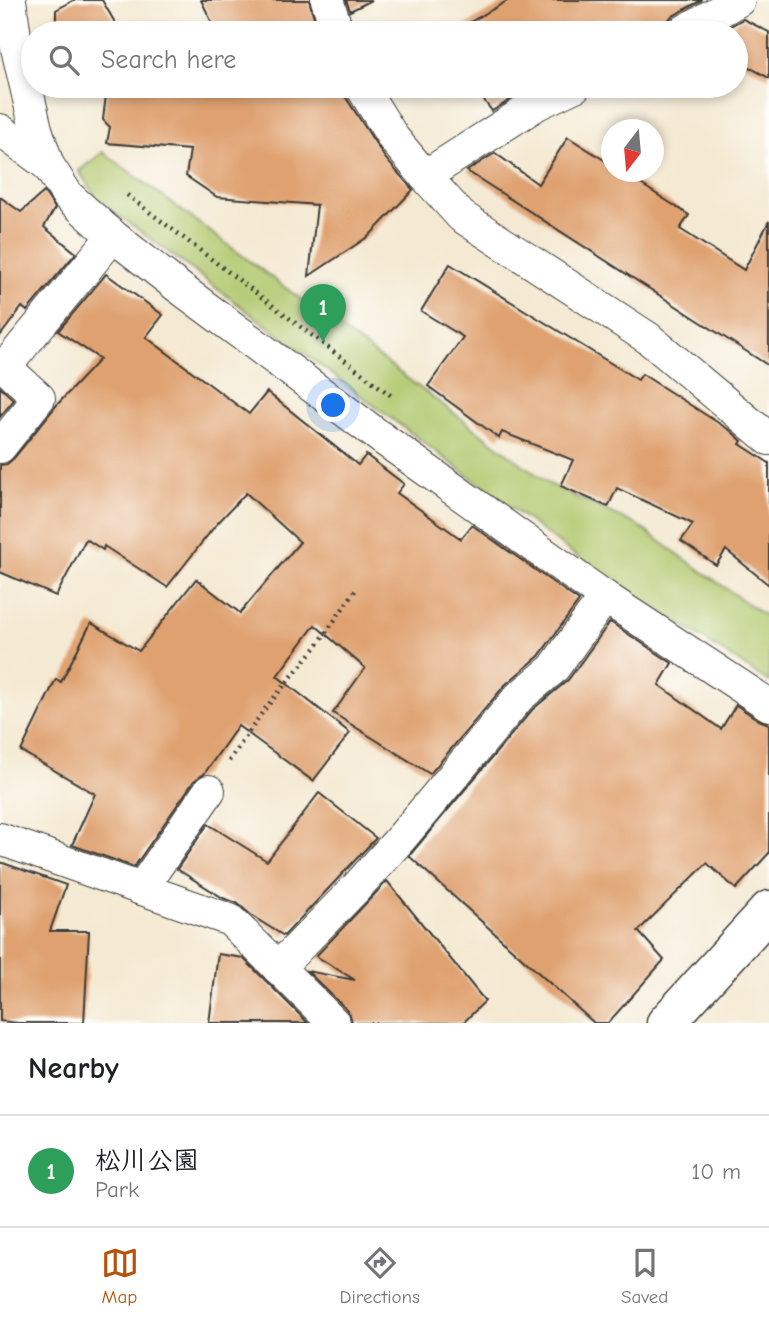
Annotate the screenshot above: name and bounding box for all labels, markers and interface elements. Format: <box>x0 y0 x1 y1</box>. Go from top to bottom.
search box <box>21 21 748 98</box>
icon: search <box>45 41 83 79</box>
text: Search here <box>101 45 236 75</box>
north arrow <box>601 119 664 182</box>
pin: 1 <box>300 284 346 342</box>
your location <box>316 388 350 422</box>
text: Nearby <box>28 1051 119 1086</box>
text: 松川公園 <box>95 1146 199 1176</box>
text: 1 <box>46 1158 56 1185</box>
text: 10 m <box>691 1158 741 1185</box>
text: Park <box>95 1176 139 1203</box>
tab: Map <box>101 1244 139 1308</box>
tab: Directions <box>340 1244 420 1308</box>
tab: Saved <box>621 1244 668 1308</box>

